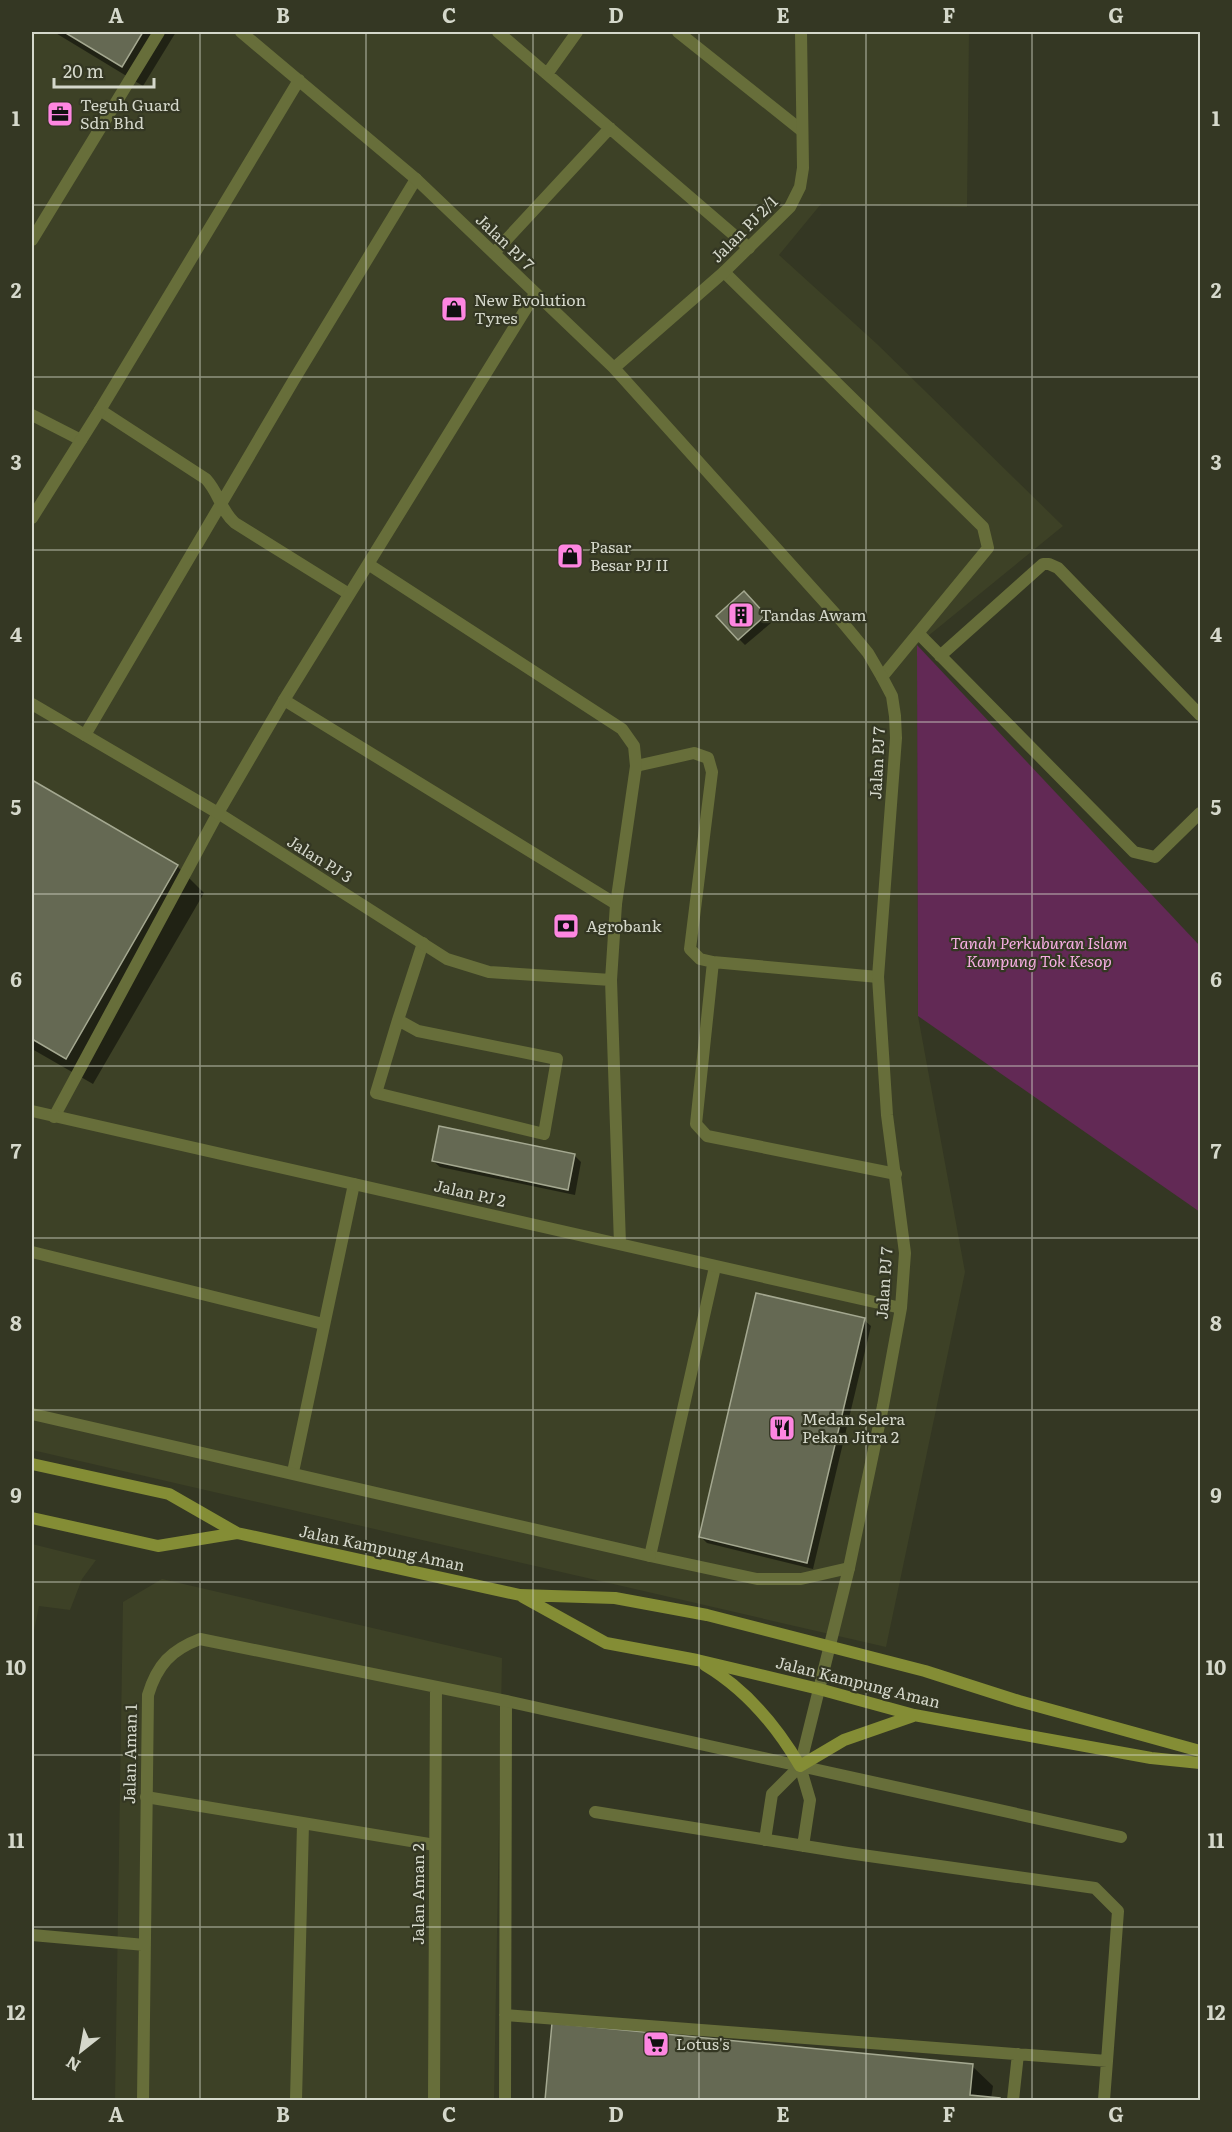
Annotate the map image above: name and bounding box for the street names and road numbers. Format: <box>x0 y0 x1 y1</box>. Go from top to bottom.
street label: Jalan PJ 2/1 <box>704 189 783 267</box>
street label: Jalan PJ 7 <box>471 207 540 275</box>
street label: Jalan PJ 7 <box>862 726 890 800</box>
street label: Jalan PJ 3 <box>283 829 358 888</box>
street label: Jalan PJ 2 <box>432 1172 508 1212</box>
street label: Jalan PJ 7 <box>868 1246 898 1320</box>
street label: Jalan Kampung Aman <box>297 1518 468 1576</box>
street label: Jalan Kampung Aman <box>773 1649 943 1713</box>
street label: Jalan Aman 1 <box>116 1703 142 1804</box>
street label: Jalan Aman 2 <box>405 1843 429 1945</box>

